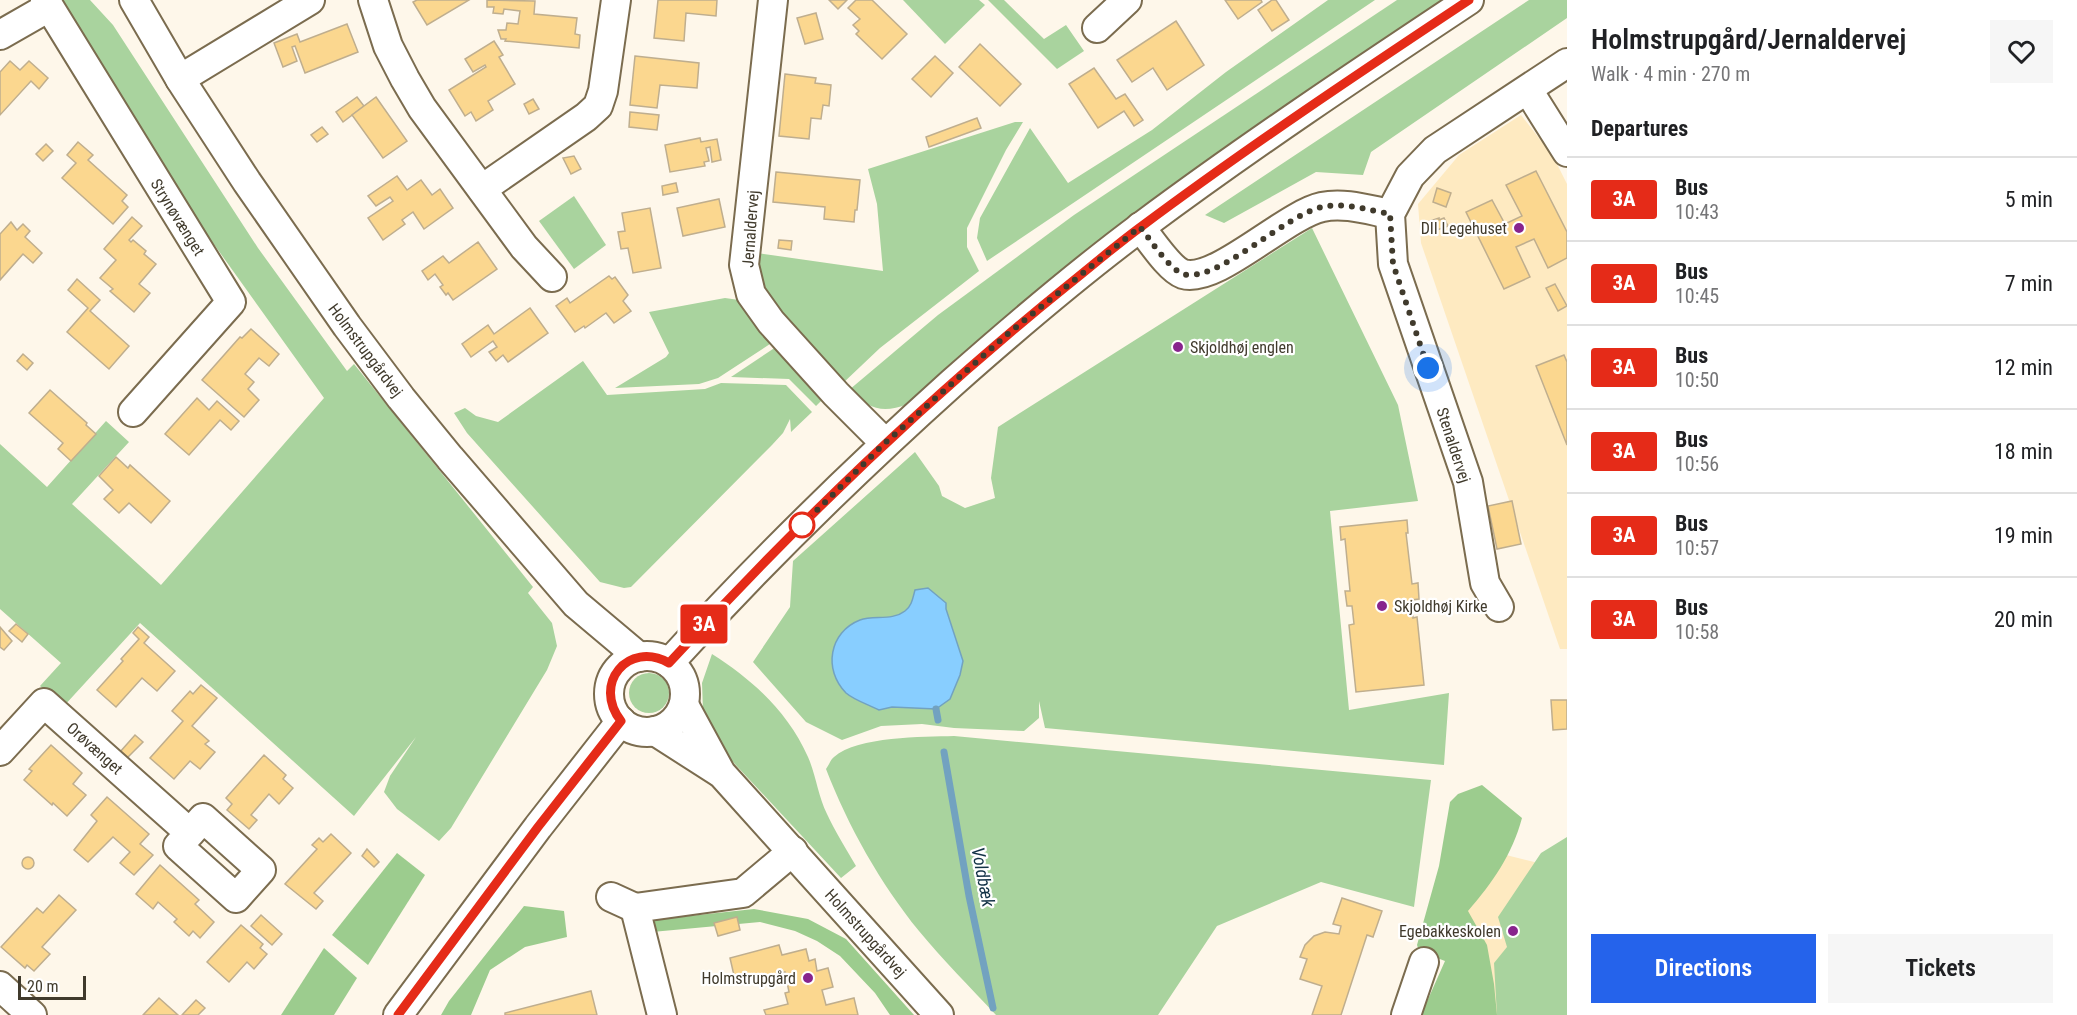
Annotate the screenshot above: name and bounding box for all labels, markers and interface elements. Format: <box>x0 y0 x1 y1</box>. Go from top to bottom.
button: heart <box>1990 20 2053 83</box>
text: Holmstrupgård/Jernaldervej <box>1591 23 1906 56</box>
text: Walk · 4 min · 270 m <box>1591 62 1750 86</box>
text: Departures <box>1591 116 1688 141</box>
street label: Strynøvænget <box>147 175 209 259</box>
text: Bus <box>1675 175 1708 200</box>
text: 3A <box>1612 187 1636 211</box>
text: 5 min <box>2005 187 2053 212</box>
street label: Jernaldervej <box>738 190 763 268</box>
text: 10:43 <box>1675 200 1719 224</box>
place label: DII Legehuset <box>1421 219 1507 238</box>
marker: DII Legehuset <box>1512 221 1526 235</box>
text: Bus <box>1675 259 1708 284</box>
text: 3A <box>1612 271 1636 295</box>
text: 7 min <box>2005 271 2053 296</box>
text: 10:45 <box>1675 284 1719 308</box>
street label: Holmstrupgårdvej <box>324 300 407 401</box>
place label: Skjoldhøj englen <box>1190 338 1294 357</box>
marker: Skjoldhøj englen <box>1171 340 1185 354</box>
text: Bus <box>1675 343 1708 368</box>
your location <box>1413 353 1443 383</box>
text: 3A <box>1612 355 1636 379</box>
text: 12 min <box>1994 355 2053 380</box>
text: 10:50 <box>1675 368 1719 392</box>
street label: Stenaldervej <box>1432 405 1475 485</box>
text: Bus <box>1675 427 1708 452</box>
text: 3A <box>1612 439 1636 463</box>
text: 18 min <box>1994 439 2053 464</box>
text: 10:56 <box>1675 452 1719 476</box>
text: Bus <box>1675 511 1708 536</box>
unlabelled marker <box>789 512 815 538</box>
text: 3A <box>1612 523 1636 547</box>
text: 19 min <box>1994 523 2053 548</box>
text: 10:57 <box>1675 536 1719 560</box>
text: Bus <box>1675 595 1708 620</box>
place label: Skjoldhøj Kirke <box>1394 597 1488 616</box>
marker: Skjoldhøj Kirke <box>1375 599 1389 613</box>
line badge: 3A <box>677 604 731 644</box>
text: 3A <box>1612 607 1636 631</box>
text: 20 min <box>1994 607 2053 632</box>
text: 3A <box>692 612 716 636</box>
text: 10:58 <box>1675 620 1719 644</box>
street label: Orøvænget <box>63 718 127 779</box>
water label: Voldbæk <box>967 845 1000 909</box>
street label: Holmstrupgårdvej <box>821 885 910 981</box>
place label: Egebakkeskolen <box>1399 922 1501 941</box>
marker: Egebakkeskolen <box>1506 924 1520 938</box>
button: Directions <box>1591 934 1816 1003</box>
button: Tickets <box>1828 934 2053 1003</box>
place label: Holmstrupgård <box>702 969 796 988</box>
marker: Holmstrupgård <box>801 971 815 985</box>
scale bar <box>18 973 86 1000</box>
text: 20 m <box>27 977 59 996</box>

